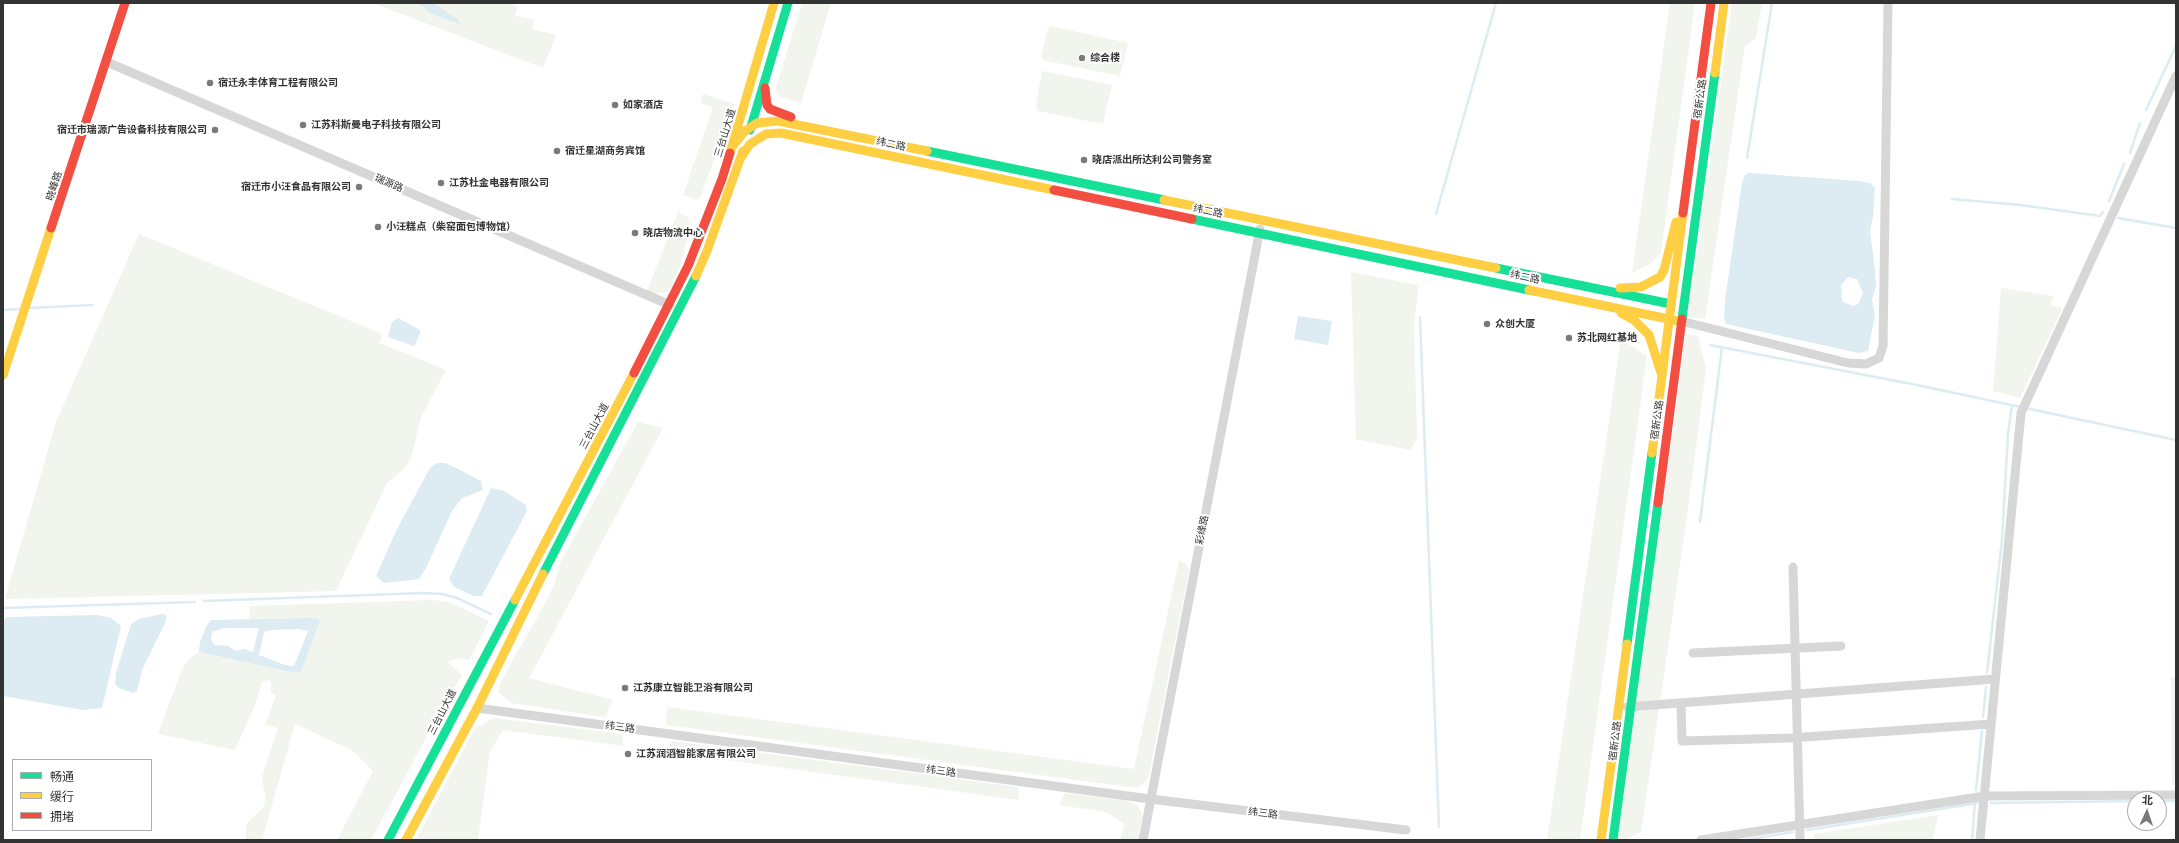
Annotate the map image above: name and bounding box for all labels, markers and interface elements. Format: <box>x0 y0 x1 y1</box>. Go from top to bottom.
place label: 综合楼 <box>1090 52 1120 64</box>
marker: 综合楼 <box>1077 53 1087 63</box>
place label: 宿迁永丰体育工程有限公司 <box>218 77 338 89</box>
marker: 宿迁永丰体育工程有限公司 <box>205 78 215 88</box>
street label: 宿新公路 <box>1691 78 1709 120</box>
place label: 如家酒店 <box>623 99 663 111</box>
marker: 如家酒店 <box>610 100 620 110</box>
street label: 三台山大道 <box>712 107 738 159</box>
place label: 江苏科斯曼电子科技有限公司 <box>311 119 441 131</box>
marker: 江苏科斯曼电子科技有限公司 <box>298 120 308 130</box>
place label: 宿迁市瑞源广告设备科技有限公司 <box>57 124 207 136</box>
marker: 宿迁市瑞源广告设备科技有限公司 <box>210 125 220 135</box>
street label: 纬二路 <box>875 135 907 153</box>
place label: 宿迁星湖商务宾馆 <box>565 145 645 157</box>
marker: 宿迁星湖商务宾馆 <box>552 146 562 156</box>
place label: 晓店派出所达利公司警务室 <box>1092 154 1212 166</box>
marker: 晓店派出所达利公司警务室 <box>1079 155 1089 165</box>
street label: 晓峰路 <box>44 170 64 202</box>
street label: 瑞源路 <box>373 172 405 194</box>
place label: 江苏杜金电器有限公司 <box>449 177 549 189</box>
marker: 江苏杜金电器有限公司 <box>436 178 446 188</box>
place label: 宿迁市小汪食品有限公司 <box>241 181 351 193</box>
marker: 宿迁市小汪食品有限公司 <box>354 182 364 192</box>
street label: 纬二路 <box>1192 202 1224 220</box>
place label: 小汪糕点（柴窑面包博物馆） <box>386 221 516 233</box>
marker: 小汪糕点（柴窑面包博物馆） <box>373 222 383 232</box>
place label: 晓店物流中心 <box>643 227 703 239</box>
marker: 晓店物流中心 <box>630 228 640 238</box>
street label: 纬二路 <box>1509 268 1541 286</box>
place label: 众创大厦 <box>1495 318 1535 330</box>
marker: 众创大厦 <box>1482 319 1492 329</box>
place label: 苏北网红基地 <box>1577 332 1637 344</box>
marker: 苏北网红基地 <box>1564 333 1574 343</box>
street label: 宿新公路 <box>1648 399 1666 441</box>
street label: 三台山大道 <box>577 401 611 451</box>
street label: 彩缘路 <box>1193 514 1211 546</box>
place label: 江苏康立智能卫浴有限公司 <box>633 682 753 694</box>
marker: 江苏康立智能卫浴有限公司 <box>620 683 630 693</box>
street label: 三台山大道 <box>425 687 459 737</box>
street label: 纬三路 <box>604 719 636 735</box>
street label: 宿新公路 <box>1607 720 1623 762</box>
place label: 江苏润滔智能家居有限公司 <box>636 748 756 760</box>
marker: 江苏润滔智能家居有限公司 <box>623 749 633 759</box>
legend <box>12 759 152 831</box>
street label: 纬三路 <box>925 763 957 779</box>
text: 畅通 <box>50 769 74 783</box>
text: 缓行 <box>50 789 74 803</box>
north arrow <box>2127 791 2167 831</box>
text: 北 <box>2142 793 2153 806</box>
street label: 纬三路 <box>1247 805 1279 821</box>
text: 拥堵 <box>50 809 74 823</box>

